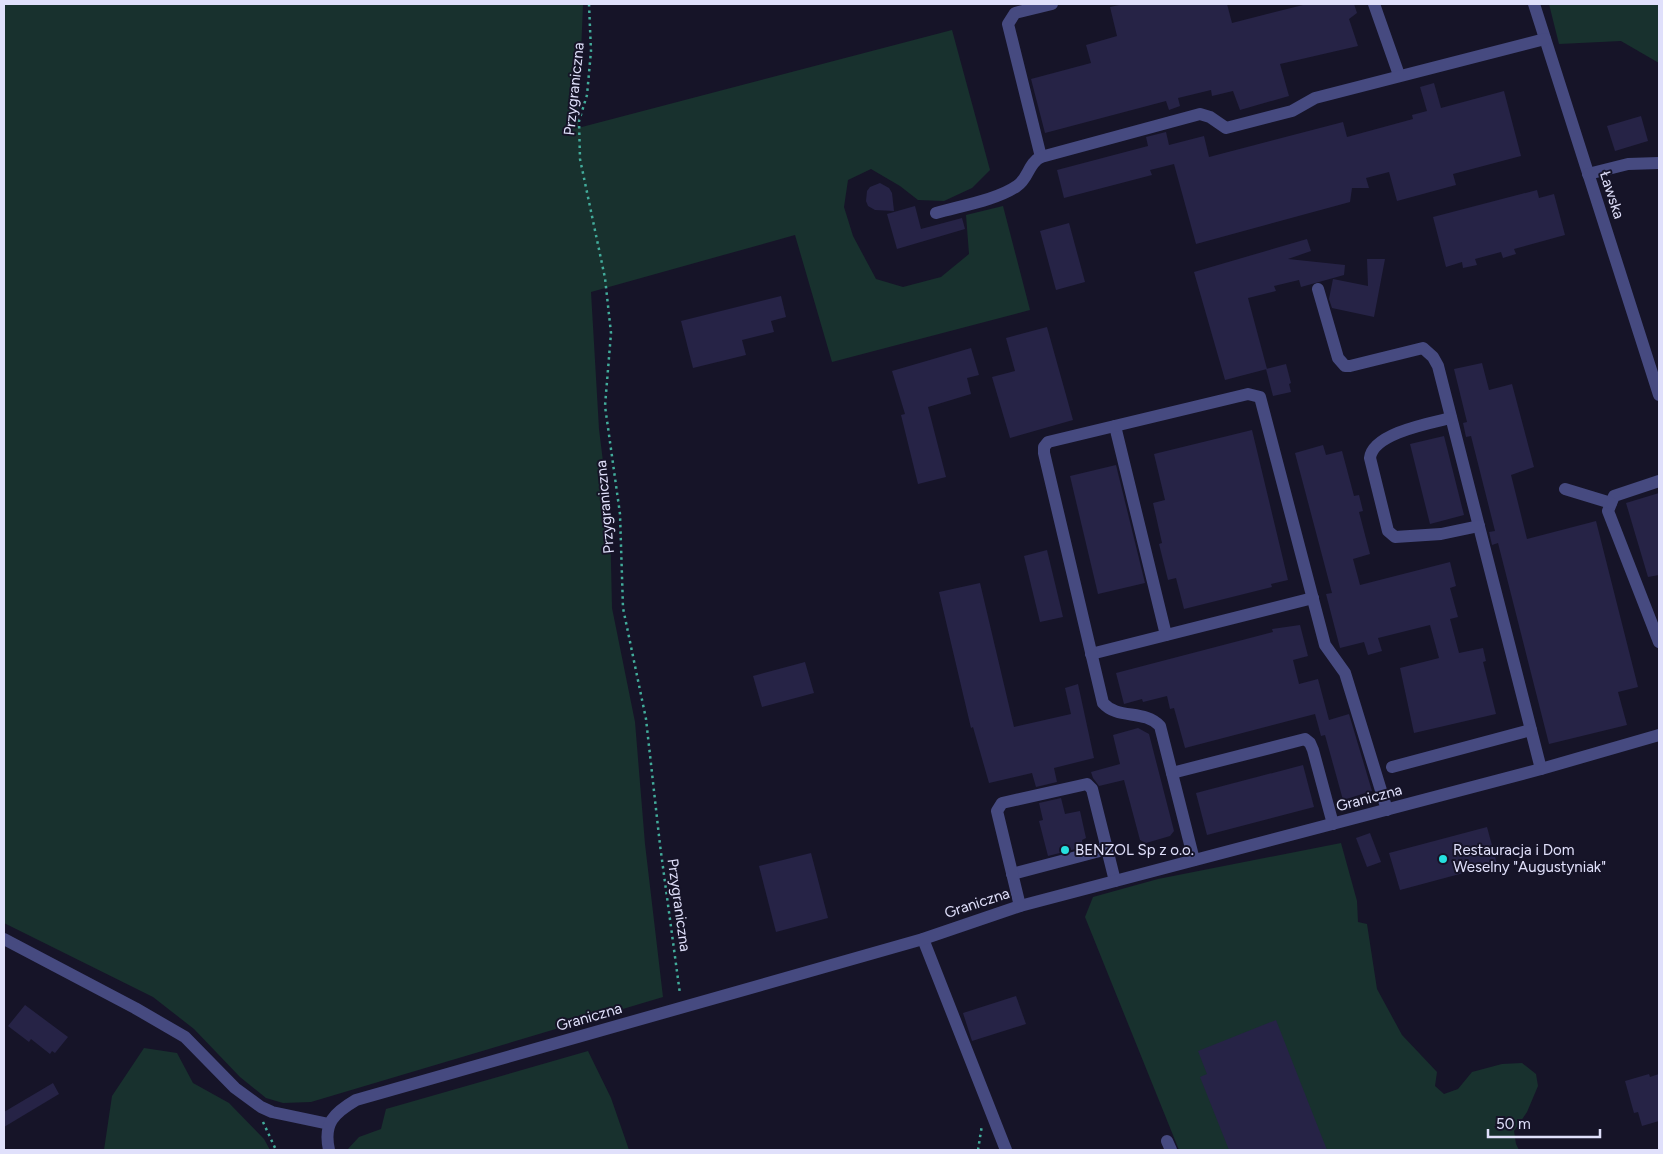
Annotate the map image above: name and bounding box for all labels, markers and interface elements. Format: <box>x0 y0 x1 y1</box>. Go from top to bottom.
street label: Przygraniczna <box>560 41 588 137</box>
street label: Ławska <box>1596 169 1628 221</box>
street label: Przygraniczna <box>592 460 618 554</box>
street label: Graniczna <box>1334 781 1404 815</box>
place label: BENZOL Sp z o.o. <box>1075 841 1194 859</box>
place label: Restauracja i Dom Weselny "Augustyniak" <box>1453 841 1606 876</box>
marker: BENZOL Sp z o.o. <box>1059 844 1071 856</box>
marker: Restauracja i Dom Weselny "Augustyniak" <box>1437 853 1449 865</box>
street label: Przygraniczna <box>664 857 694 953</box>
street label: Graniczna <box>942 884 1012 922</box>
street label: Graniczna <box>554 999 624 1035</box>
scale bar <box>1488 1106 1600 1138</box>
text: 50 m <box>1496 1115 1531 1133</box>

